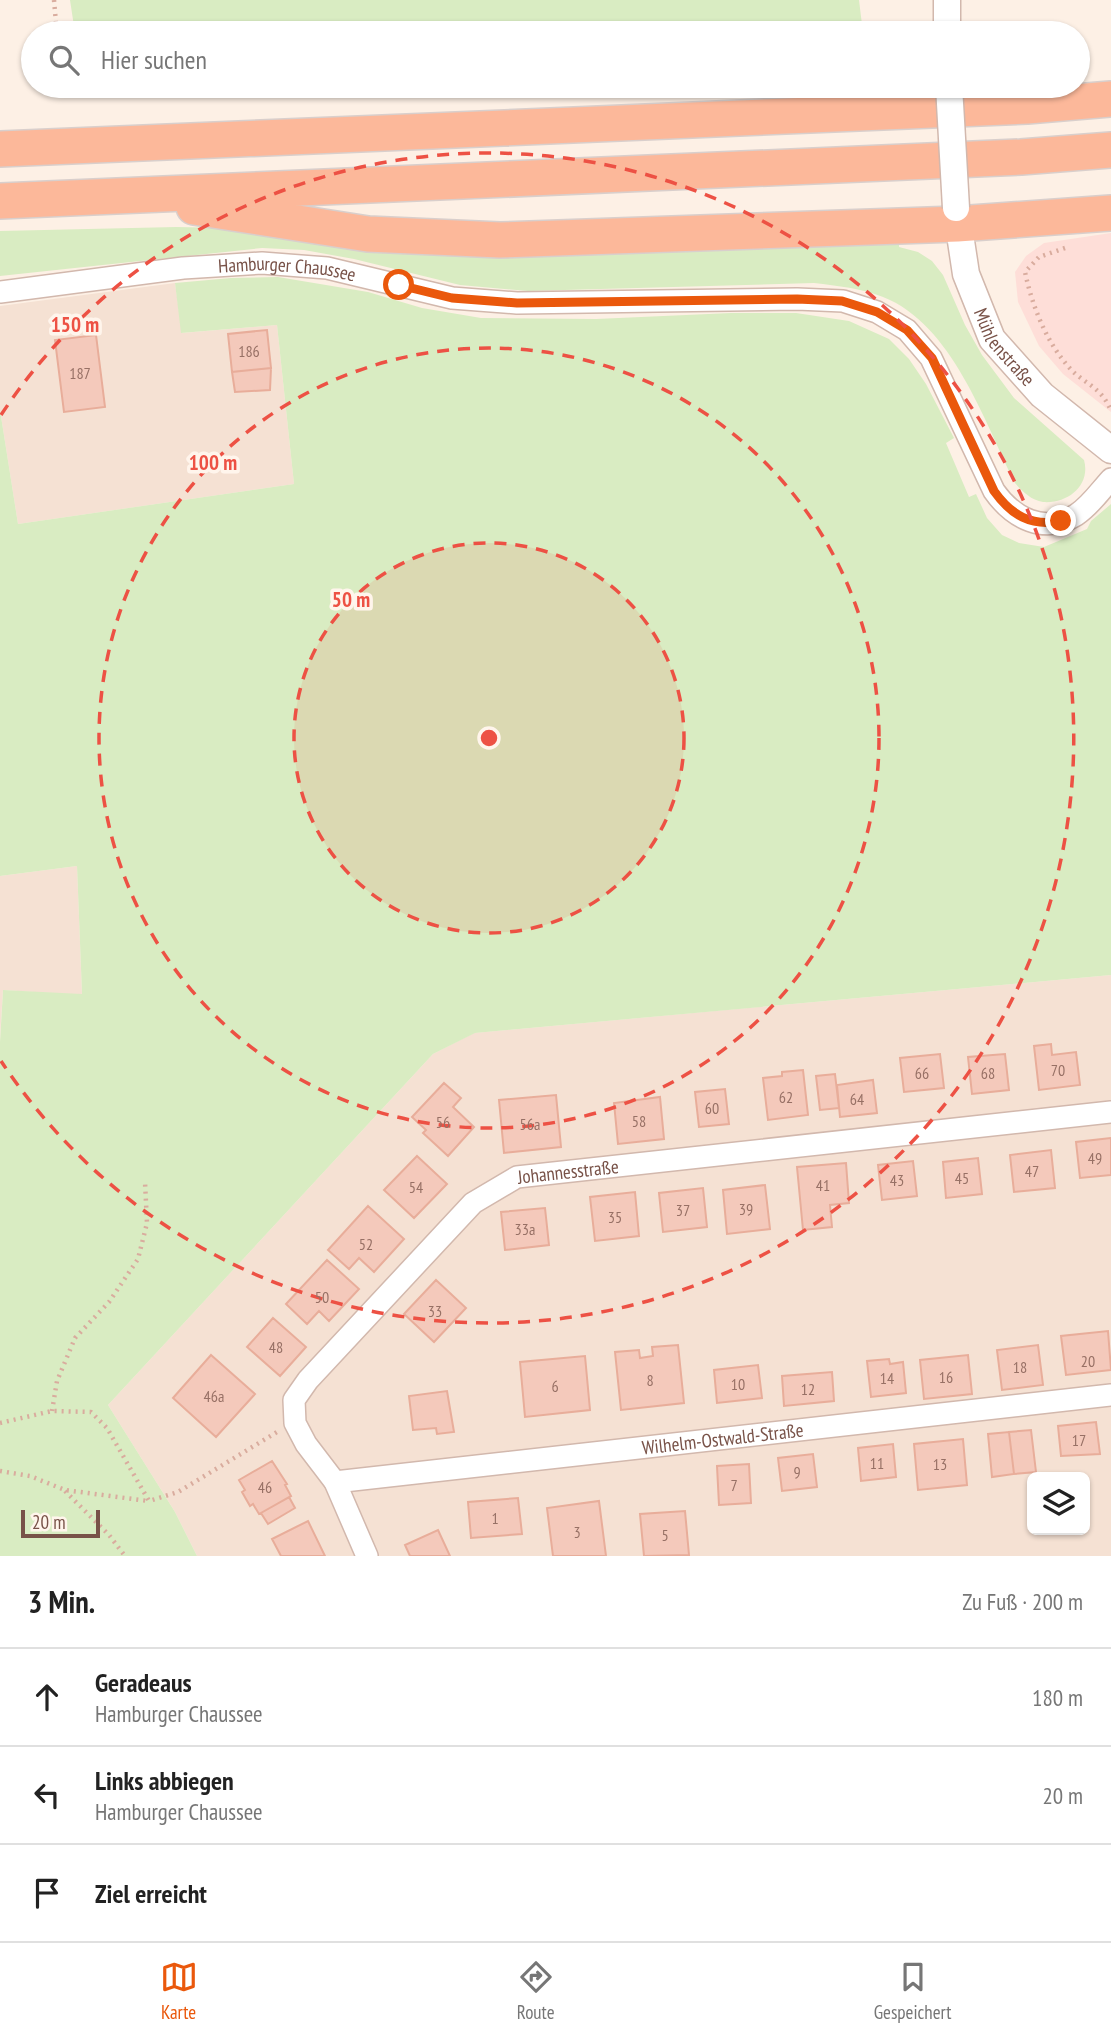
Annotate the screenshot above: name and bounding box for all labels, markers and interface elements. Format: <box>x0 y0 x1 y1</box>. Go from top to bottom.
search box <box>21 21 1090 98</box>
icon: search <box>45 41 83 79</box>
text: Hier suchen <box>101 43 207 76</box>
street label: Hamburger Chaussee <box>217 251 359 287</box>
route start <box>383 269 414 300</box>
street label: Mühlenstraße <box>969 305 1040 391</box>
text: 150 m <box>51 311 99 338</box>
house number: 186 <box>238 341 260 361</box>
house number: 187 <box>69 363 91 383</box>
text: 100 m <box>189 449 237 476</box>
route end <box>1045 505 1076 536</box>
text: 50 m <box>332 586 370 613</box>
centre of rings <box>477 726 501 750</box>
house number: 70 <box>1051 1060 1065 1080</box>
house number: 66 <box>915 1063 929 1083</box>
house number: 68 <box>981 1063 995 1083</box>
house number: 62 <box>779 1087 793 1107</box>
house number: 64 <box>850 1089 864 1109</box>
house number: 60 <box>705 1098 719 1118</box>
house number: 58 <box>632 1111 646 1131</box>
house number: 56 <box>436 1112 450 1132</box>
house number: 56a <box>520 1114 540 1134</box>
house number: 49 <box>1088 1148 1102 1168</box>
street label: Johannesstraße <box>515 1154 620 1189</box>
house number: 47 <box>1025 1161 1039 1181</box>
house number: 45 <box>955 1168 969 1188</box>
house number: 43 <box>890 1170 904 1190</box>
house number: 41 <box>816 1175 830 1195</box>
house number: 54 <box>409 1177 423 1197</box>
house number: 39 <box>739 1199 753 1219</box>
house number: 37 <box>676 1200 690 1220</box>
house number: 35 <box>608 1207 622 1227</box>
house number: 33a <box>515 1219 535 1239</box>
house number: 52 <box>359 1234 373 1254</box>
house number: 50 <box>315 1287 329 1307</box>
house number: 33 <box>428 1301 442 1321</box>
house number: 48 <box>269 1337 283 1357</box>
house number: 20 <box>1081 1351 1095 1371</box>
house number: 18 <box>1013 1357 1027 1377</box>
house number: 16 <box>939 1367 953 1387</box>
house number: 14 <box>880 1368 894 1388</box>
house number: 8 <box>646 1370 654 1390</box>
house number: 10 <box>731 1374 745 1394</box>
house number: 6 <box>551 1376 559 1396</box>
house number: 12 <box>801 1379 815 1399</box>
house number: 46a <box>204 1386 224 1406</box>
street label: Wilhelm-Ostwald-Straße <box>641 1418 805 1460</box>
house number: 17 <box>1072 1430 1086 1450</box>
house number: 11 <box>870 1453 884 1473</box>
house number: 13 <box>933 1454 947 1474</box>
house number: 9 <box>793 1462 801 1482</box>
map controls <box>1027 1472 1090 1535</box>
button: layers <box>1027 1472 1090 1535</box>
house number: 7 <box>730 1475 738 1495</box>
house number: 46 <box>258 1477 272 1497</box>
scale bar <box>21 1507 100 1539</box>
house number: 1 <box>491 1508 499 1528</box>
text: 20 m <box>32 1510 66 1534</box>
house number: 3 <box>573 1522 581 1542</box>
house number: 5 <box>661 1525 669 1545</box>
text: 3 Min. <box>28 1582 95 1621</box>
text: Zu Fuß · 200 m <box>962 1587 1083 1616</box>
text: Geradeaus <box>95 1666 192 1699</box>
icon: ahead <box>28 1678 66 1716</box>
text: 180 m <box>1032 1683 1083 1712</box>
text: Hamburger Chaussee <box>95 1699 263 1728</box>
text: Links abbiegen <box>95 1764 234 1797</box>
icon: left <box>28 1776 66 1814</box>
text: 20 m <box>1042 1781 1083 1810</box>
text: Hamburger Chaussee <box>95 1797 263 1826</box>
icon: arrive <box>28 1874 66 1912</box>
text: Ziel erreicht <box>95 1877 207 1910</box>
tab: Karte <box>160 1958 198 2024</box>
tab: Route <box>517 1958 555 2024</box>
tab: Gespeichert <box>874 1958 951 2024</box>

